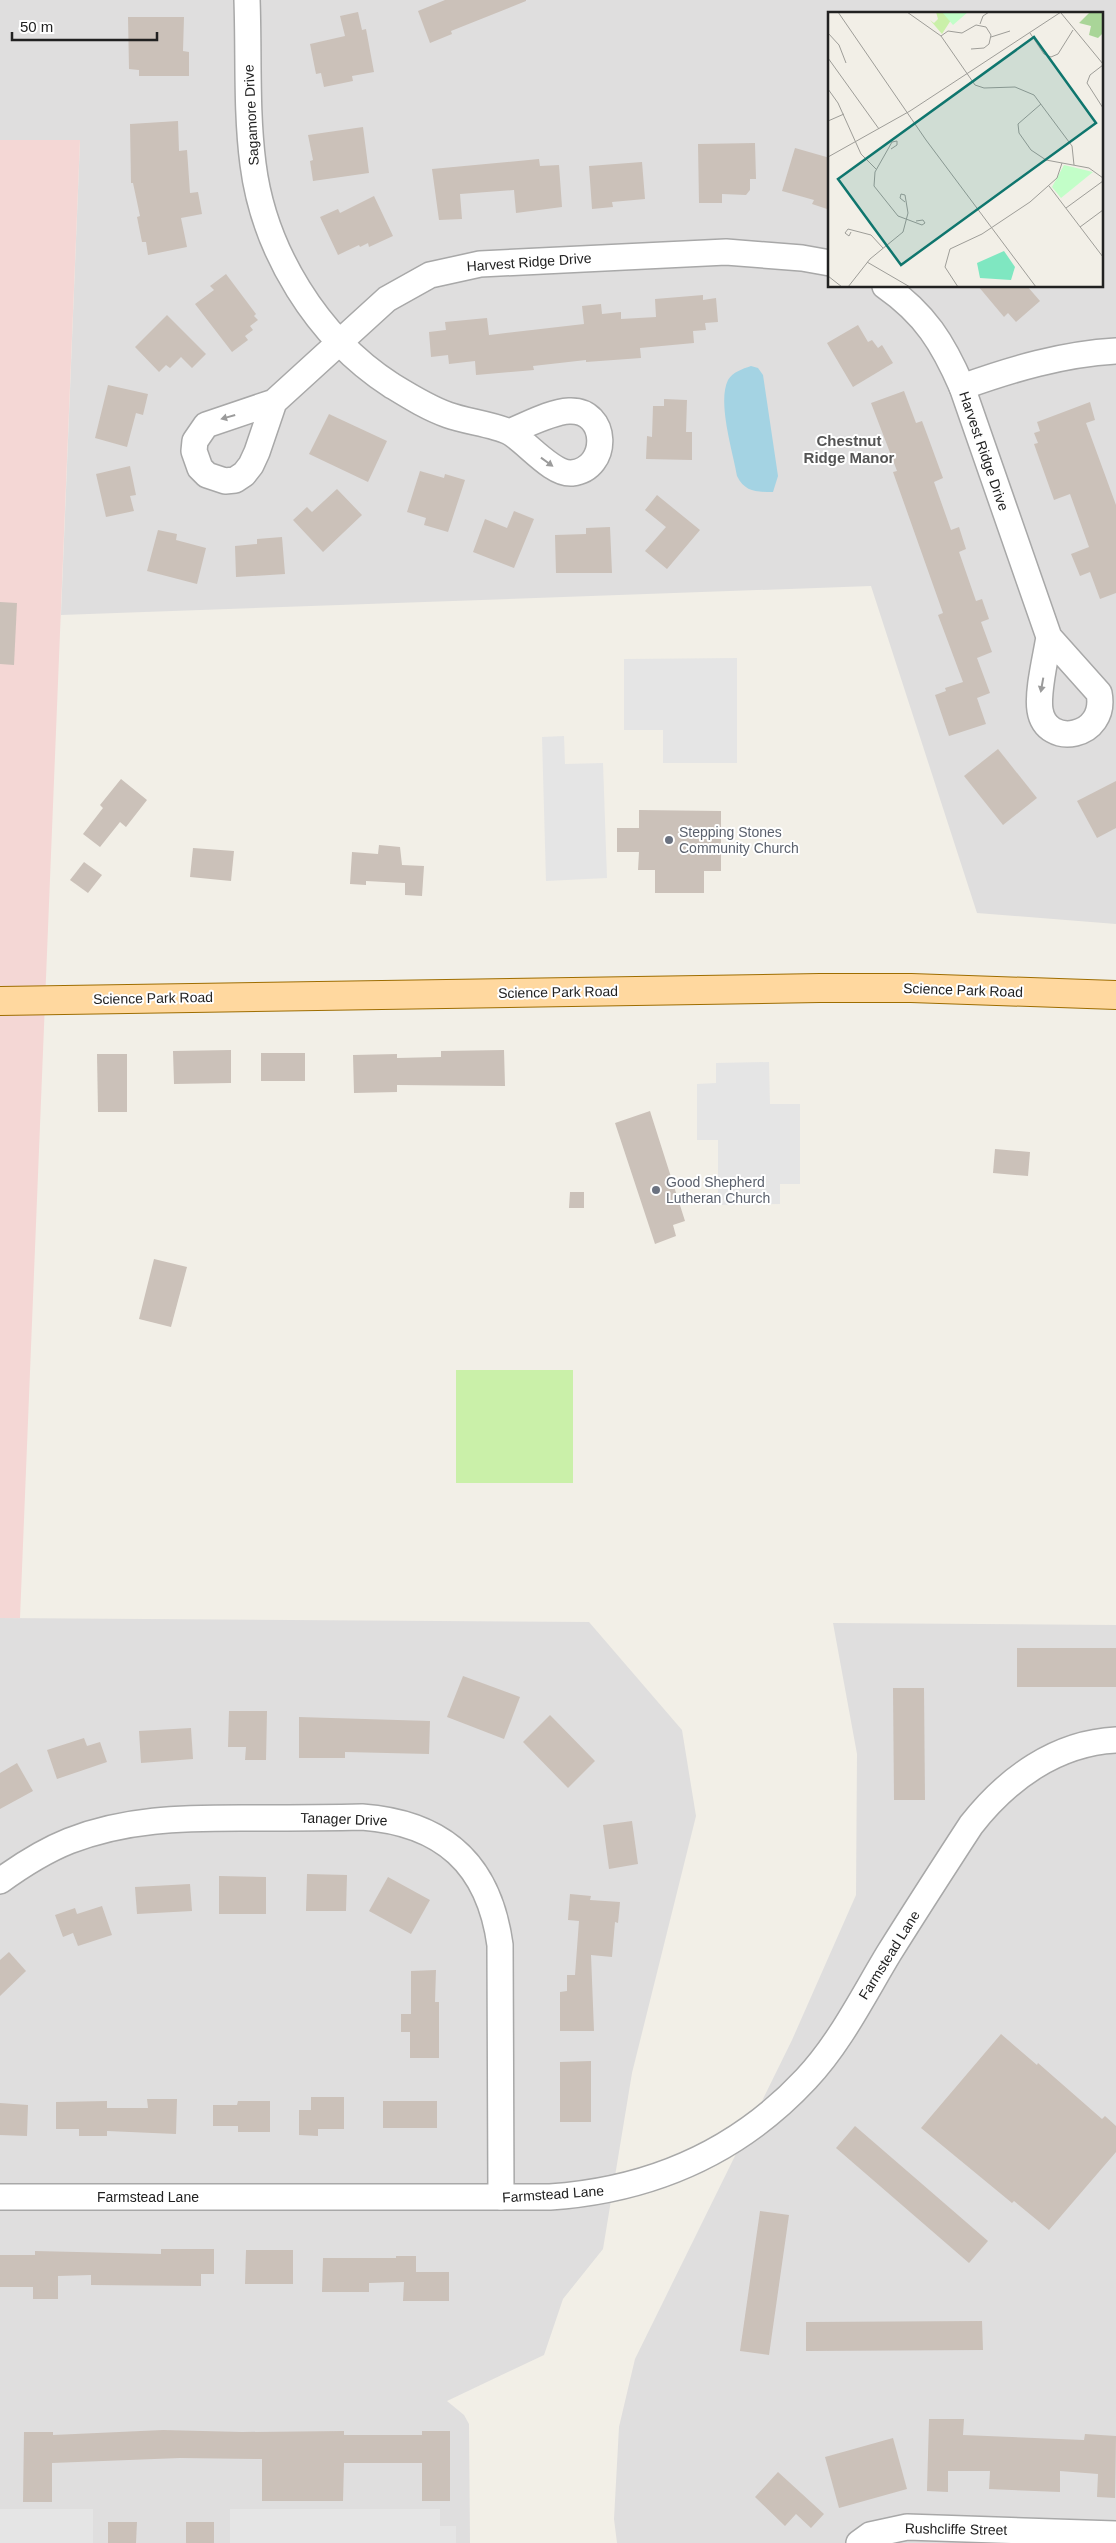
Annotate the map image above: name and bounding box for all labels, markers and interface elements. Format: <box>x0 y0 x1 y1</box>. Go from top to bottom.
scale bar <box>12 10 158 42</box>
inset map <box>828 12 1104 288</box>
text: 50 m <box>20 18 53 35</box>
street label: Sagamore Drive <box>240 64 262 166</box>
street label: Harvest Ridge Drive <box>466 250 592 274</box>
street label: Harvest Ridge Drive <box>956 389 1012 513</box>
one-way arrow <box>220 413 235 421</box>
district label: Chestnut Ridge Manor <box>804 432 895 466</box>
one-way arrow <box>540 457 554 467</box>
one-way arrow <box>1037 678 1045 694</box>
place label: Stepping Stones Community Church <box>679 824 799 856</box>
marker: Stepping Stones Community Church <box>663 834 675 846</box>
street label: Science Park Road <box>903 980 1023 1000</box>
street label: Science Park Road <box>498 983 618 1001</box>
street label: Science Park Road <box>93 989 213 1007</box>
place label: Good Shepherd Lutheran Church <box>666 1174 770 1206</box>
marker: Good Shepherd Lutheran Church <box>650 1184 662 1196</box>
street label: Tanager Drive <box>300 1809 388 1829</box>
street label: Farmstead Lane <box>855 1907 923 2002</box>
street label: Farmstead Lane <box>502 2182 605 2206</box>
street label: Farmstead Lane <box>97 2189 199 2205</box>
street label: Rushcliffe Street <box>905 2520 1007 2538</box>

